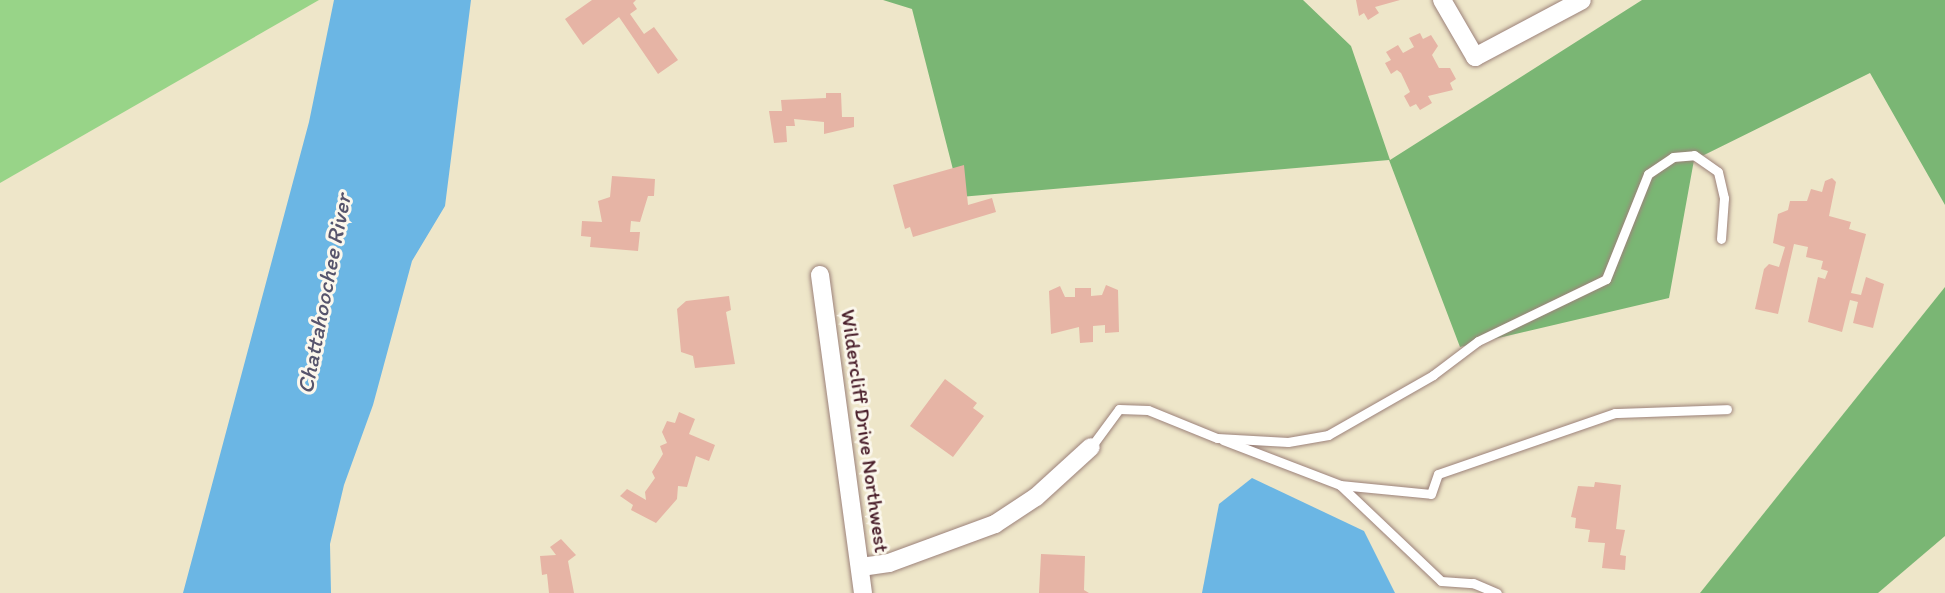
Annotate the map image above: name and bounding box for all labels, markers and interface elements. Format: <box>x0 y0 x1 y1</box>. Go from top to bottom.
water label: Chattahoochee River <box>291 192 357 396</box>
street label: Wildercliff Drive Northwest <box>835 308 895 554</box>

